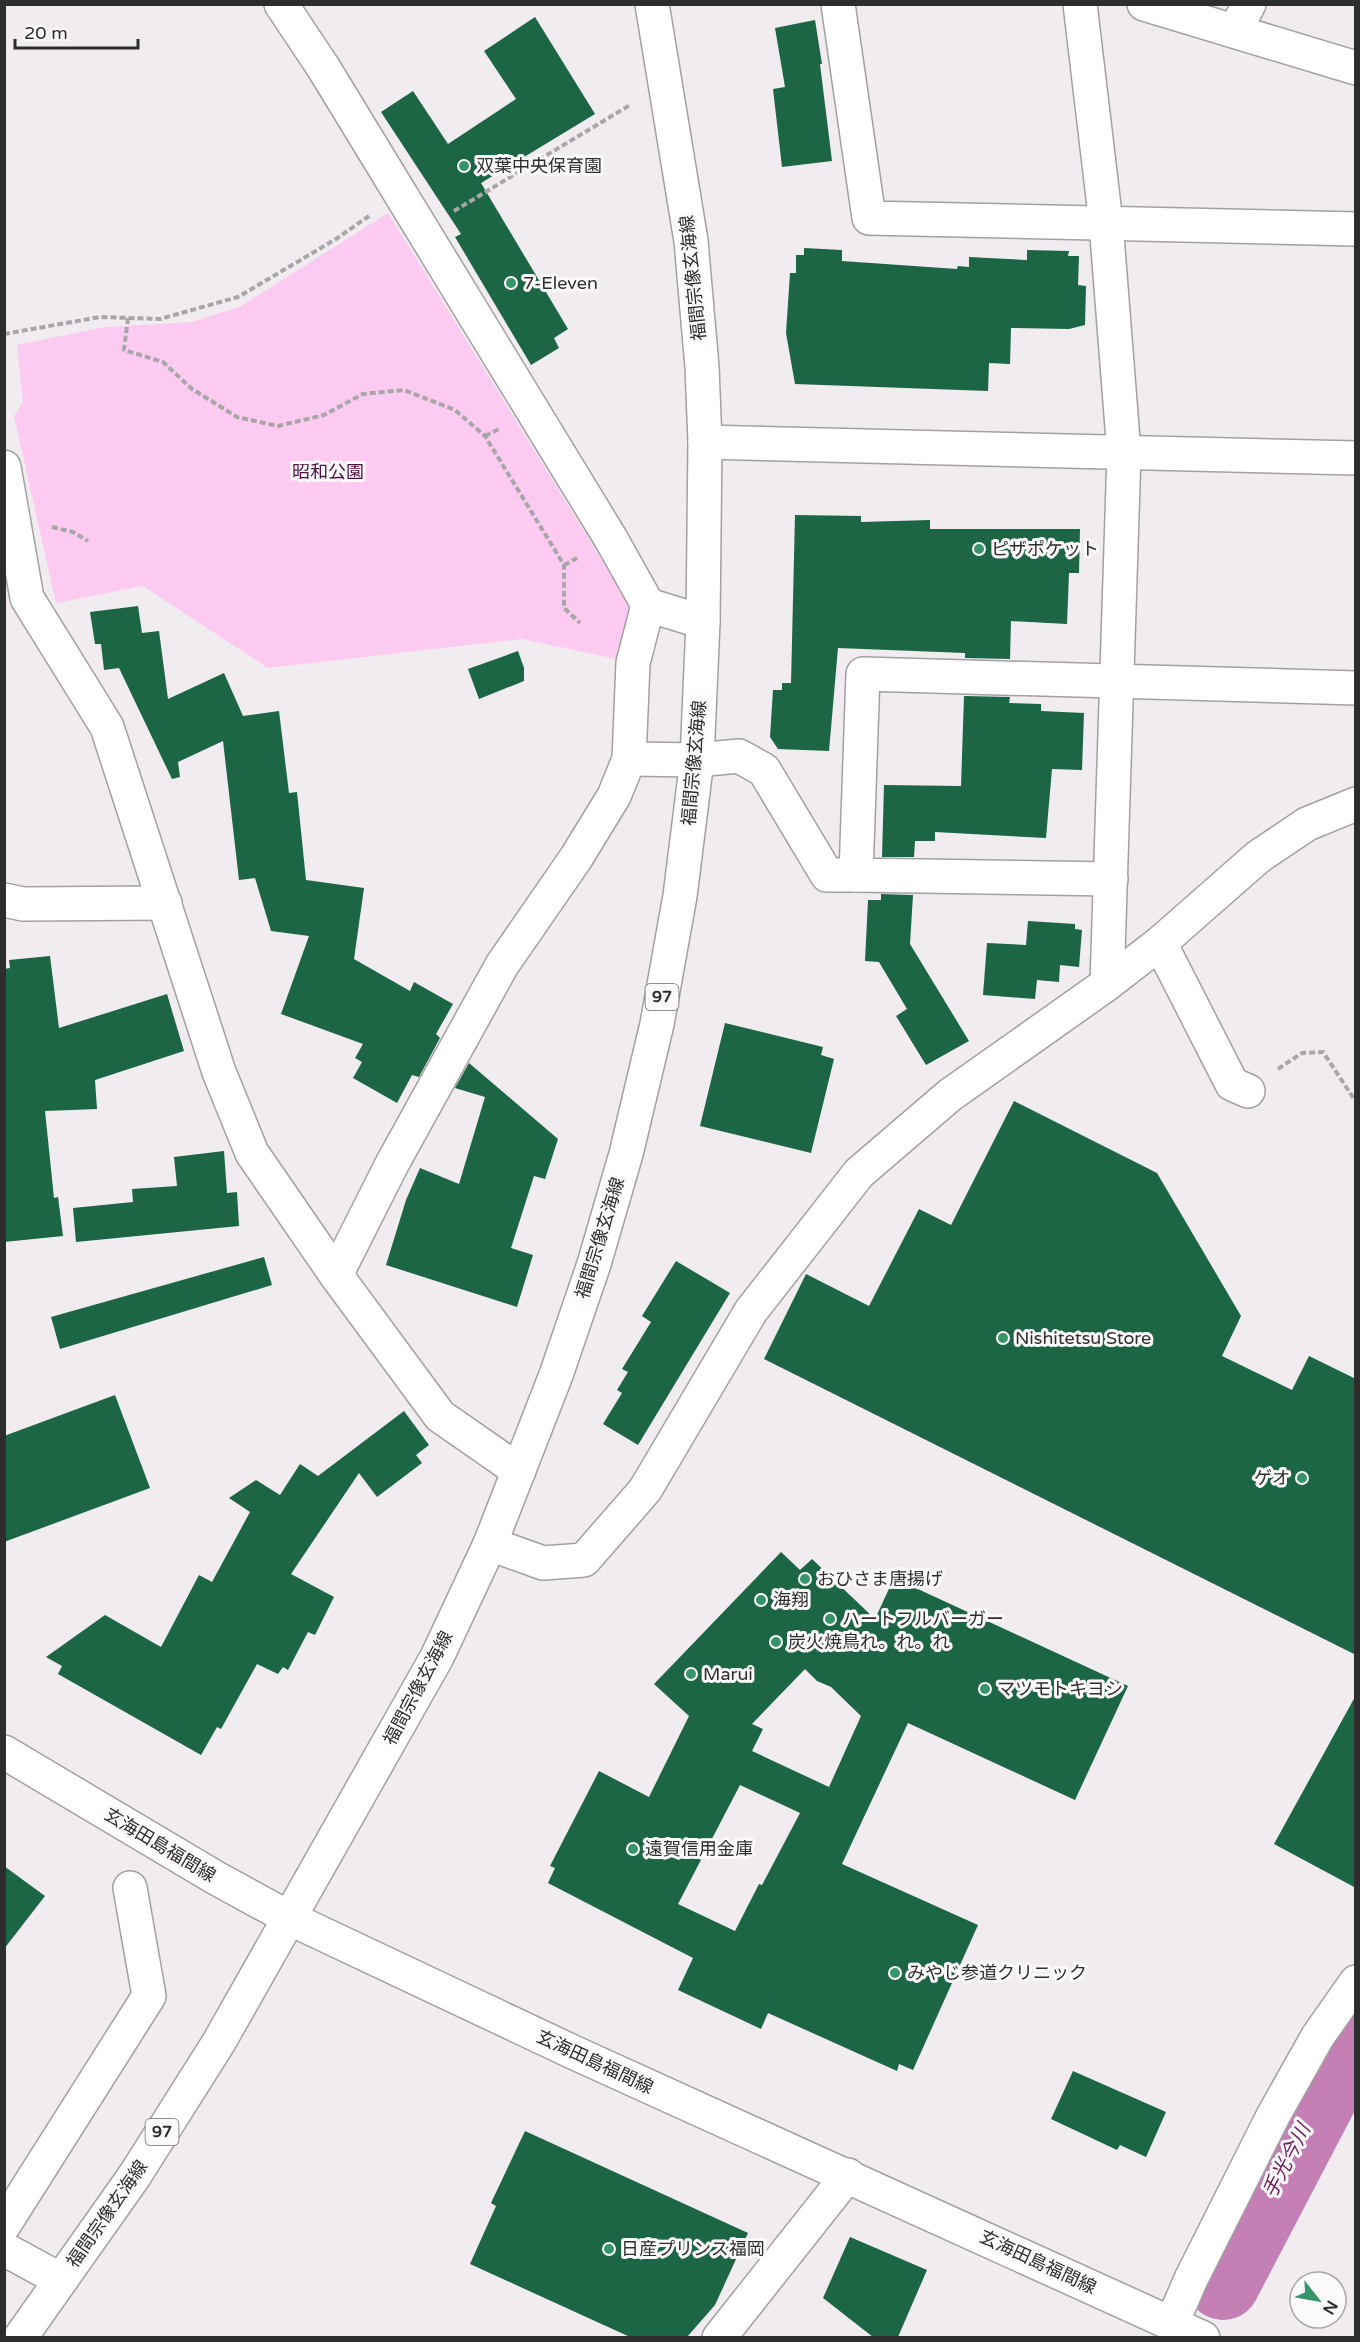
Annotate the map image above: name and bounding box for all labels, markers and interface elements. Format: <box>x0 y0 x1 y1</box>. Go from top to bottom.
scale bar <box>15 12 138 50</box>
text: 20 m <box>24 22 68 44</box>
place label: 双葉中央保育園 <box>476 155 602 177</box>
marker: 双葉中央保育園 <box>457 159 471 173</box>
street label: 福間宗像玄海線 <box>675 214 711 342</box>
place label: 7-Eleven <box>523 272 598 294</box>
marker: 7-Eleven <box>504 276 518 290</box>
park label: 昭和公園 <box>292 461 364 483</box>
place label: ピザポケット <box>991 538 1099 560</box>
marker: ピザポケット <box>972 542 986 556</box>
street label: 福間宗像玄海線 <box>678 699 710 827</box>
road number: 97 <box>646 984 678 1010</box>
street label: 福間宗像玄海線 <box>571 1175 629 1301</box>
place label: Nishitetsu Store <box>1015 1327 1151 1349</box>
marker: Nishitetsu Store <box>996 1331 1010 1345</box>
place label: ゲオ <box>1254 1467 1290 1489</box>
marker: ゲオ <box>1295 1471 1309 1485</box>
place label: おひさま唐揚げ <box>817 1568 943 1590</box>
marker: おひさま唐揚げ <box>798 1572 812 1586</box>
place label: 海翔 <box>773 1589 809 1611</box>
marker: 海翔 <box>754 1593 768 1607</box>
place label: ハートフルバーガー <box>842 1608 1004 1630</box>
marker: ハートフルバーガー <box>823 1612 837 1626</box>
street label: 福間宗像玄海線 <box>379 1627 457 1749</box>
place label: 炭火焼鳥れ。れ。れ <box>788 1631 950 1653</box>
marker: 炭火焼鳥れ。れ。れ <box>769 1635 783 1649</box>
place label: Marui <box>703 1663 753 1685</box>
marker: Marui <box>684 1667 698 1681</box>
place label: マツモトキヨシ <box>997 1678 1123 1700</box>
marker: マツモトキヨシ <box>978 1682 992 1696</box>
street label: 玄海田島福間線 <box>100 1803 220 1887</box>
place label: 遠賀信用金庫 <box>645 1838 753 1860</box>
marker: 遠賀信用金庫 <box>626 1842 640 1856</box>
place label: みやじ参道クリニック <box>907 1962 1087 1984</box>
marker: みやじ参道クリニック <box>888 1966 902 1980</box>
street label: 玄海田島福間線 <box>533 2025 657 2099</box>
water label: 手光今川 <box>1258 2118 1317 2202</box>
road number: 97 <box>146 2119 178 2145</box>
street label: 福間宗像玄海線 <box>62 2156 152 2272</box>
street label: 玄海田島福間線 <box>976 2225 1100 2299</box>
place label: 日産プリンス福岡 <box>621 2238 765 2260</box>
marker: 日産プリンス福岡 <box>602 2242 616 2256</box>
north arrow <box>1288 2270 1348 2330</box>
text: N <box>1318 2297 1342 2318</box>

